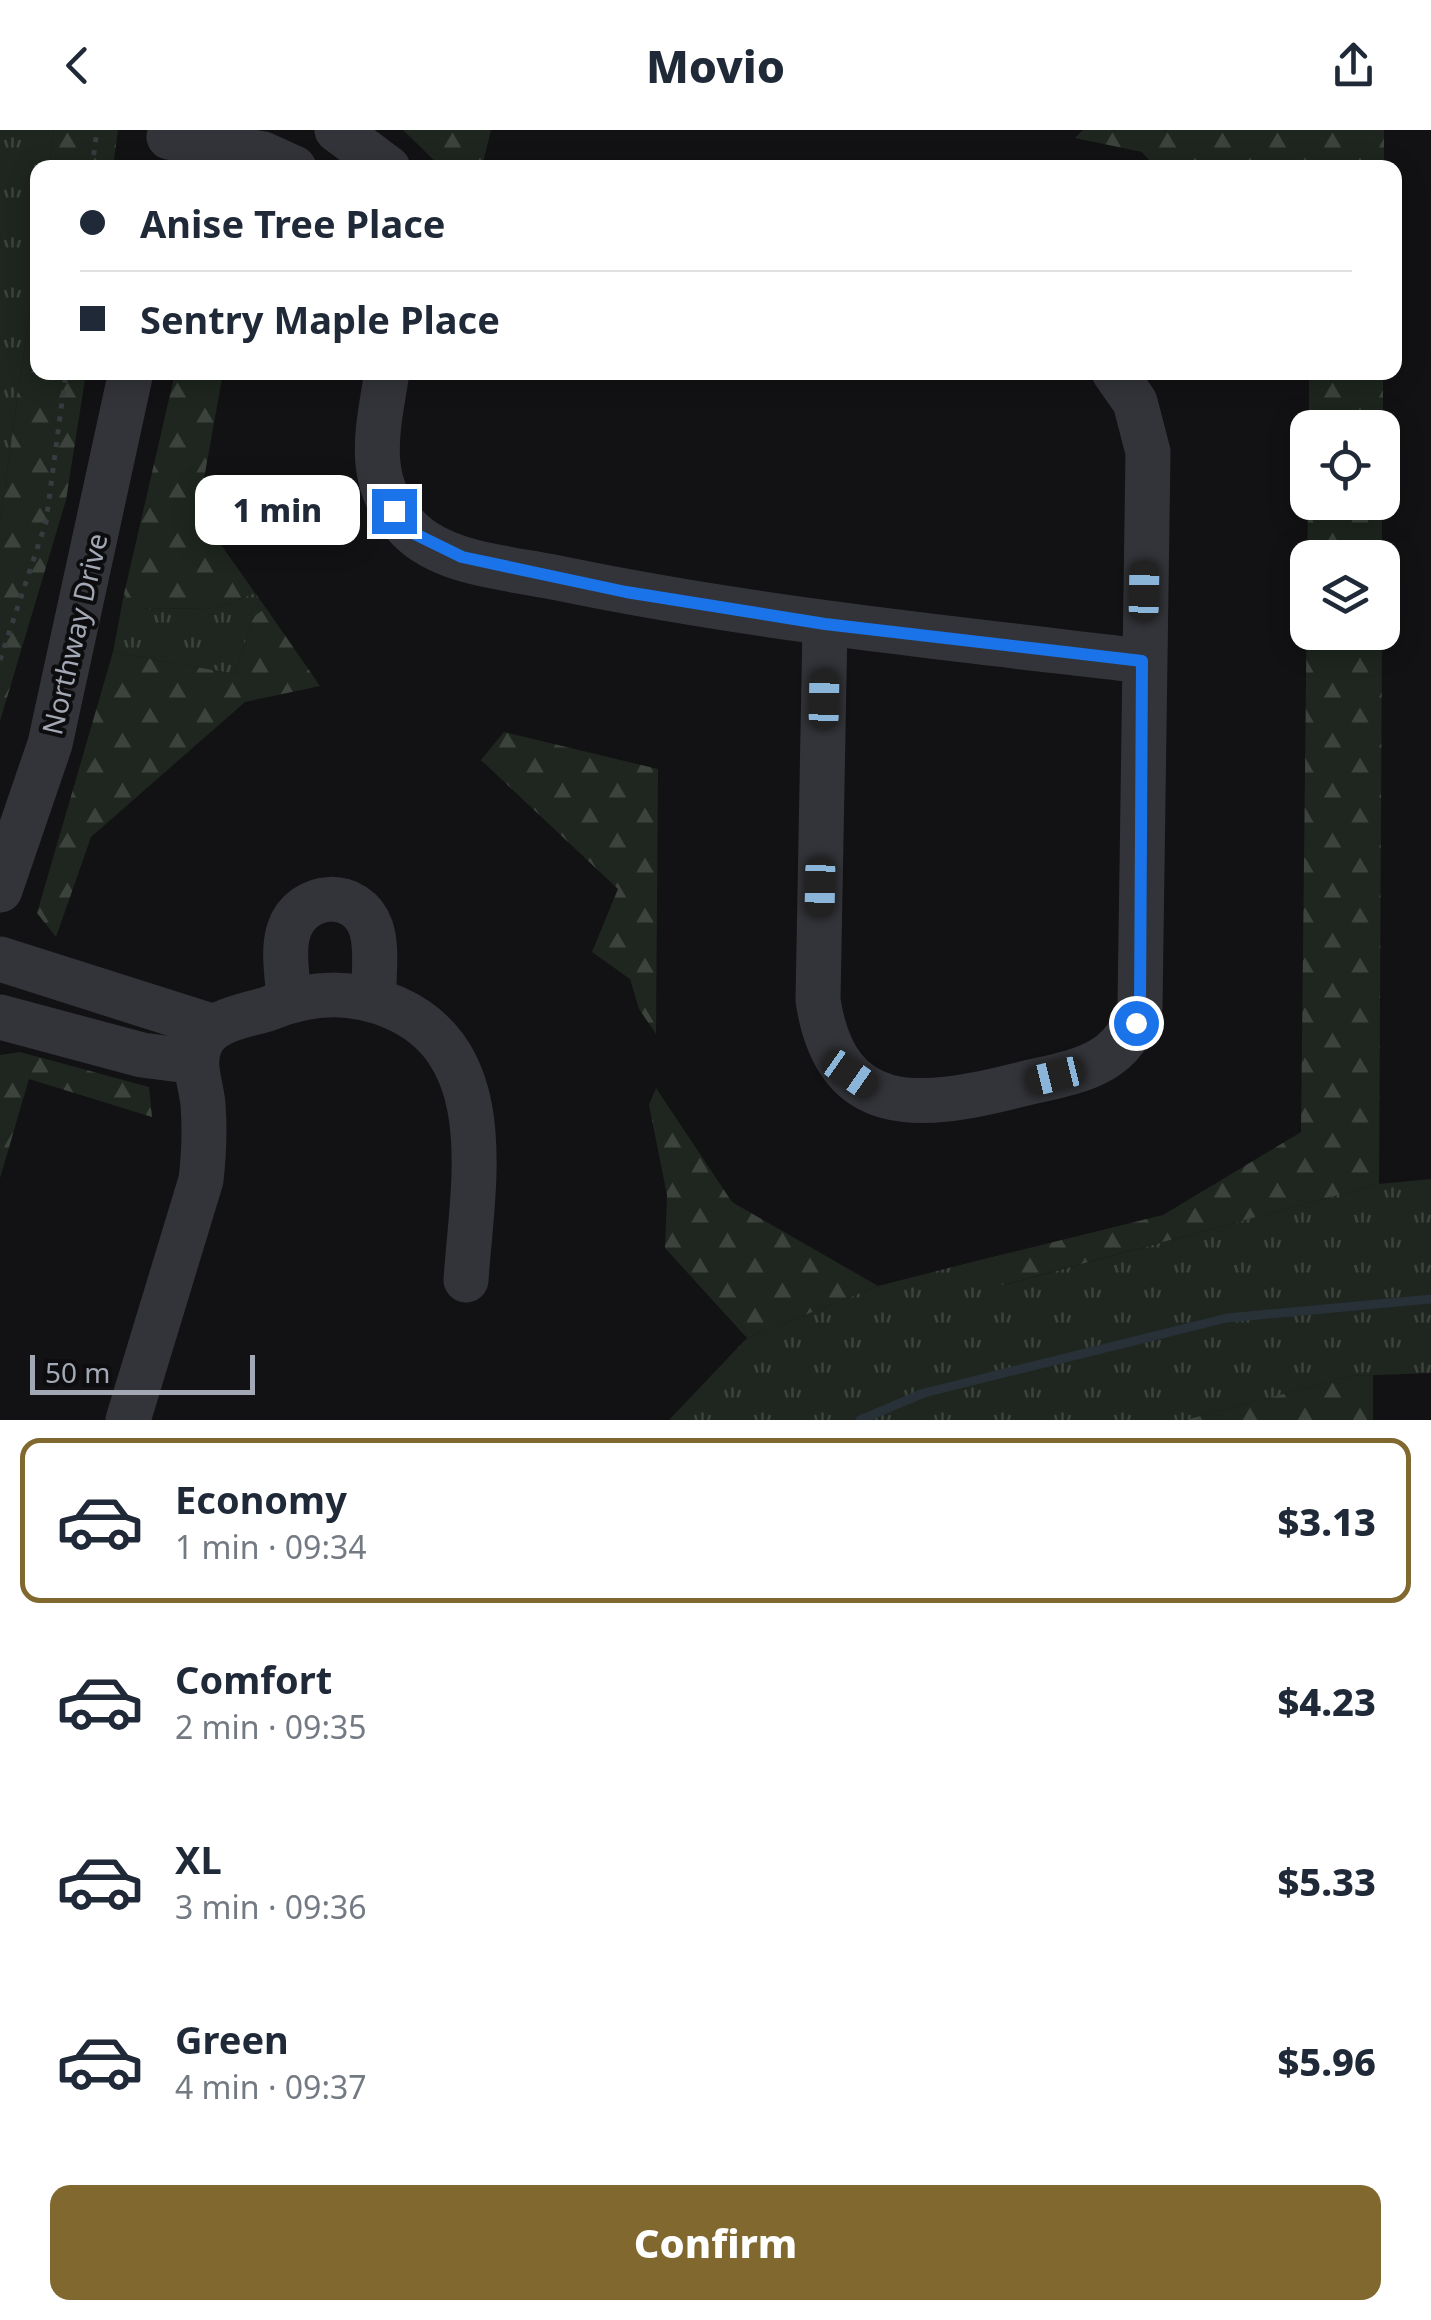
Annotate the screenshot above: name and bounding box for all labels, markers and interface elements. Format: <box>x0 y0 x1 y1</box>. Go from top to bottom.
text: Movio <box>646 35 785 96</box>
icon: back <box>50 38 105 93</box>
icon: share <box>1326 38 1381 93</box>
text: Anise Tree Place <box>140 197 445 249</box>
text: Sentry Maple Place <box>140 293 500 345</box>
map controls <box>1290 410 1400 650</box>
button: locate <box>1290 410 1400 520</box>
callout: 1 min <box>194 476 359 546</box>
text: 1 min <box>233 488 322 531</box>
route end <box>372 489 417 534</box>
street label: Northway Drive <box>32 529 116 738</box>
button: layers <box>1290 540 1400 650</box>
car <box>1128 561 1160 621</box>
car <box>808 669 840 729</box>
car <box>804 857 836 917</box>
route start <box>1114 1001 1159 1046</box>
car <box>817 1045 883 1103</box>
car <box>1022 1054 1088 1098</box>
scale bar <box>30 1350 255 1394</box>
text: 50 m <box>45 1353 111 1391</box>
text: Economy <box>175 1473 347 1525</box>
icon: car <box>55 1476 145 1566</box>
text: $3.13 <box>1277 1495 1376 1547</box>
text: 1 min · 09:34 <box>175 1525 367 1568</box>
text: Comfort <box>175 1653 332 1705</box>
icon: car <box>55 1656 145 1746</box>
text: $4.23 <box>1277 1675 1376 1727</box>
text: 2 min · 09:35 <box>175 1705 367 1748</box>
text: XL <box>175 1833 222 1885</box>
icon: car <box>55 1836 145 1926</box>
text: $5.33 <box>1277 1855 1376 1907</box>
text: 3 min · 09:36 <box>175 1885 367 1928</box>
text: Green <box>175 2013 289 2065</box>
icon: car <box>55 2016 145 2106</box>
text: $5.96 <box>1277 2035 1376 2087</box>
text: 4 min · 09:37 <box>175 2065 367 2108</box>
button: Confirm <box>50 2185 1381 2300</box>

